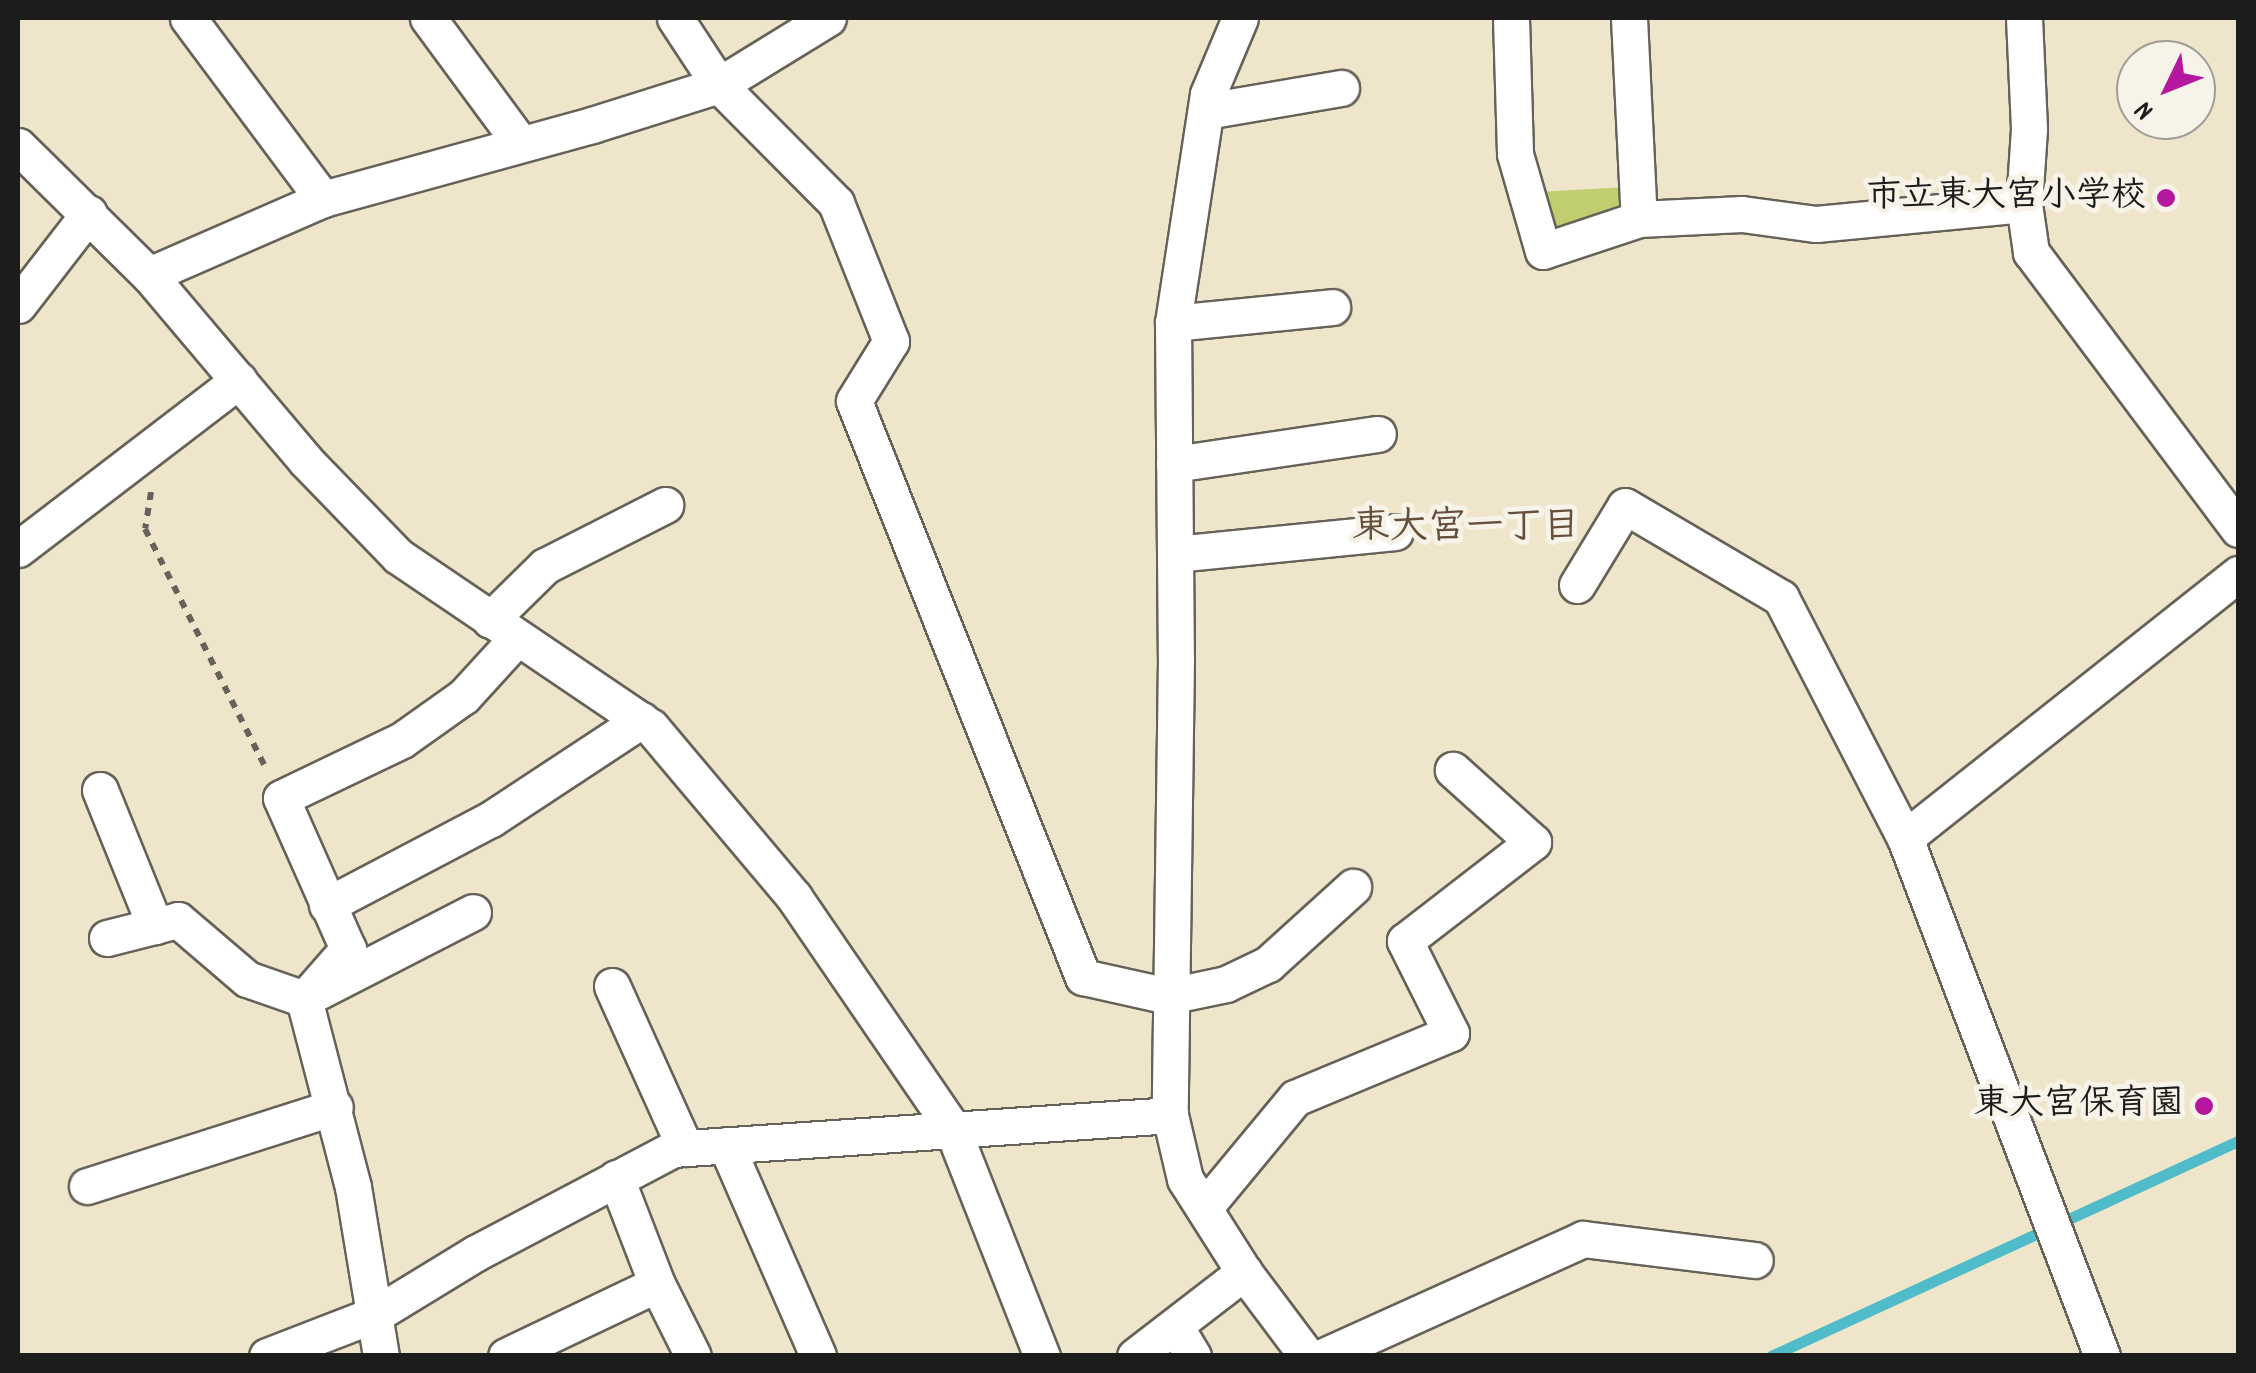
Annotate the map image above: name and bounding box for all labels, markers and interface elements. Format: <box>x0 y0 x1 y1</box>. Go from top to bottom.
north arrow <box>2116 40 2216 140</box>
text: N <box>2126 90 2165 128</box>
place label: 市立東大宮小学校 <box>1866 177 2146 219</box>
marker: 市立東大宮小学校 <box>2155 187 2177 209</box>
district label: 東大宮一丁目 <box>1352 507 1580 553</box>
place label: 東大宮保育園 <box>1974 1085 2184 1127</box>
marker: 東大宮保育園 <box>2193 1095 2215 1117</box>

